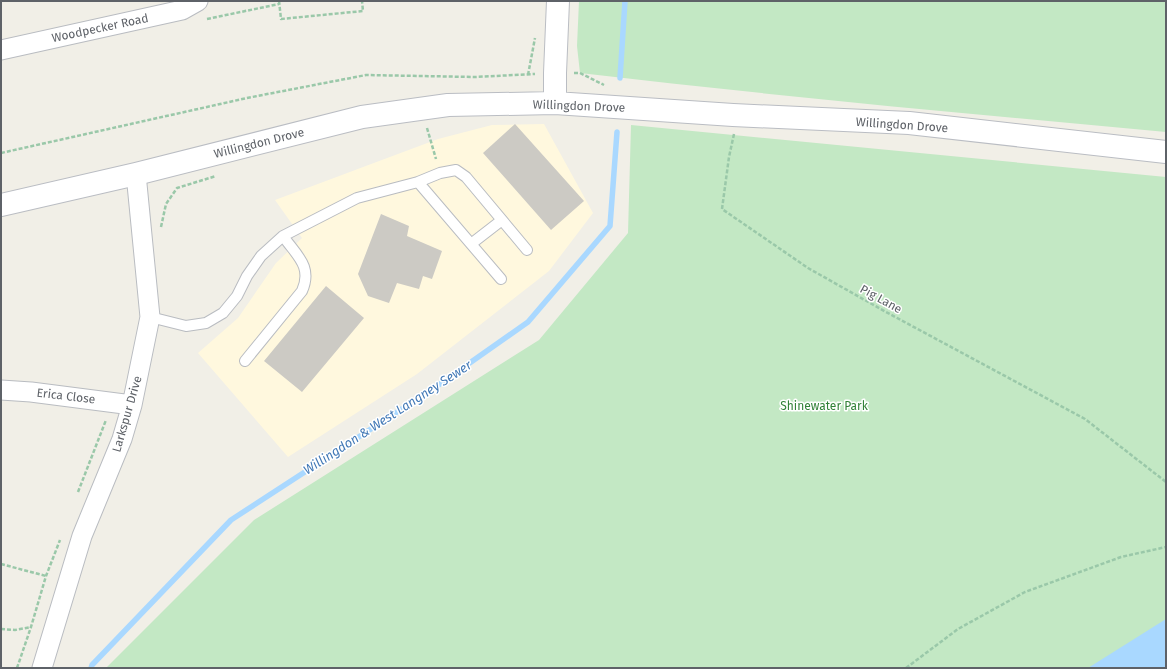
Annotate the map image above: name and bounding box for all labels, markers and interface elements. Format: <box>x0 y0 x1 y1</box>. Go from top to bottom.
street label: Woodpecker Road <box>50 11 150 45</box>
street label: Willingdon Drove <box>533 97 625 115</box>
street label: Willingdon Drove <box>855 115 949 135</box>
street label: Willingdon Drove <box>212 125 306 161</box>
street label: Pig Lane <box>858 282 904 316</box>
water label: Willingdon & West Langney Sewer <box>300 357 475 478</box>
street label: Larkspur Drive <box>109 374 145 454</box>
street label: Erica Close <box>36 385 96 407</box>
park label: Shinewater Park <box>780 399 869 413</box>

